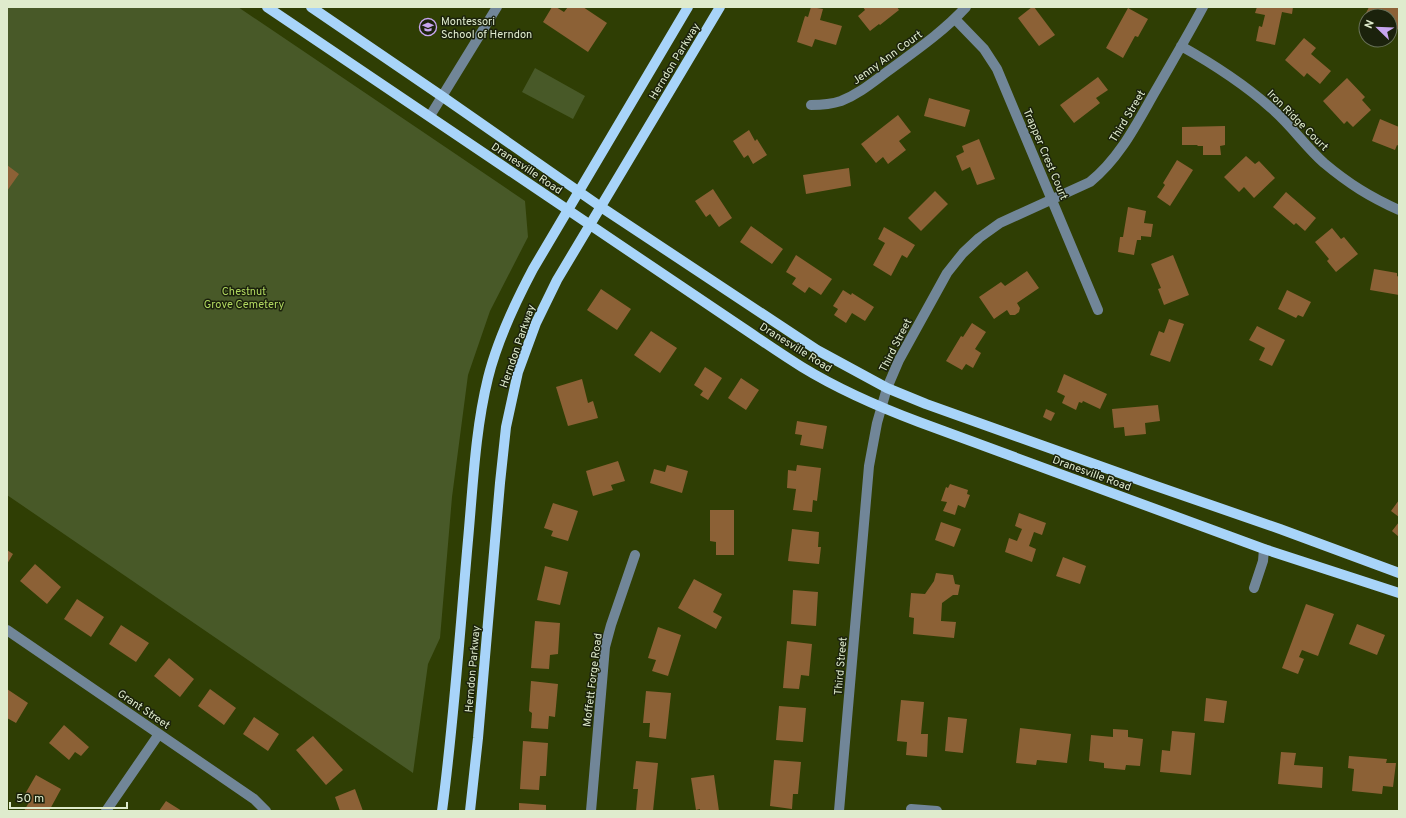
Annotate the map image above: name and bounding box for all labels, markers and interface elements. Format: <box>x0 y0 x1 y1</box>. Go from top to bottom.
north arrow <box>1358 8 1398 48</box>
place label: Montessori School of Herndon <box>441 15 532 42</box>
school or university icon: Montessori School of Herndon <box>418 17 438 37</box>
text: N <box>1362 18 1378 31</box>
street label: Herndon Parkway <box>646 20 703 103</box>
street label: Jenny Ann Court <box>850 28 925 88</box>
street label: Iron Ridge Court <box>1264 87 1331 154</box>
street label: Third Street <box>1107 88 1149 145</box>
street label: Trapper Crest Court <box>1020 107 1071 202</box>
street label: Dranesville Road <box>488 140 565 198</box>
park label: Chestnut Grove Cemetery <box>204 285 284 312</box>
street label: Herndon Parkway <box>497 303 539 390</box>
street label: Third Street <box>876 316 915 375</box>
street label: Dranesville Road <box>757 320 834 376</box>
street label: Dranesville Road <box>1050 453 1133 495</box>
street label: Herndon Parkway <box>462 625 484 713</box>
street label: Moffett Forge Road <box>580 632 606 728</box>
street label: Third Street <box>831 636 851 696</box>
street label: Grant Street <box>114 687 172 733</box>
scale bar <box>10 784 127 810</box>
text: 50 m <box>16 791 44 807</box>

